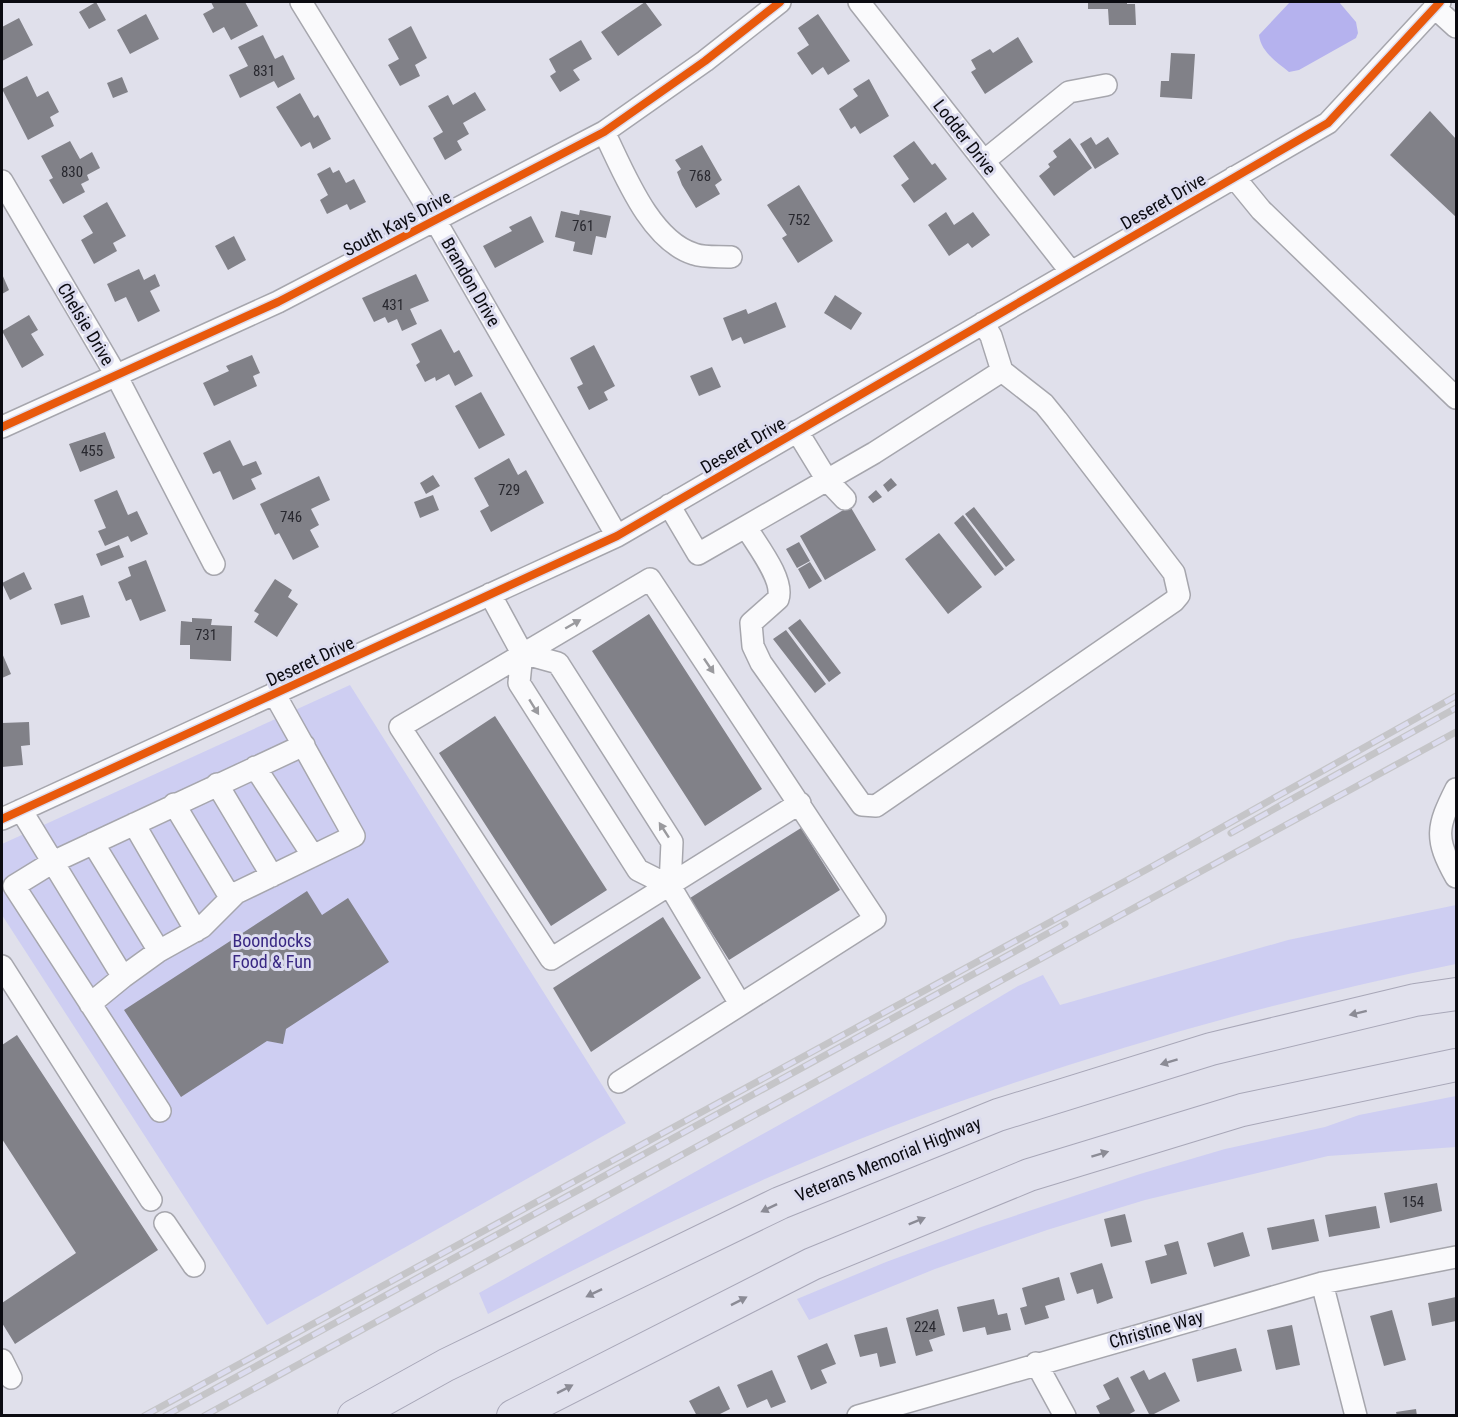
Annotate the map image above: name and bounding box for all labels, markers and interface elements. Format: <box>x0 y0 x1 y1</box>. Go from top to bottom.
house number: 831 <box>253 62 275 80</box>
street label: Lodder Drive <box>929 95 1001 179</box>
house number: 830 <box>61 163 83 181</box>
house number: 768 <box>689 167 711 185</box>
street label: Deseret Drive <box>1117 168 1209 234</box>
street label: South Kays Drive <box>339 186 455 260</box>
house number: 752 <box>788 211 810 229</box>
house number: 761 <box>572 217 594 235</box>
street label: Brandon Drive <box>437 234 505 330</box>
street label: Chelsie Drive <box>53 279 119 369</box>
house number: 431 <box>382 296 404 314</box>
street label: Deseret Drive <box>697 412 789 478</box>
house number: 455 <box>81 442 103 460</box>
house number: 729 <box>498 481 520 499</box>
house number: 746 <box>280 508 302 526</box>
one-way arrow <box>565 618 581 629</box>
house number: 731 <box>195 626 217 644</box>
street label: Deseret Drive <box>263 632 357 690</box>
one-way arrow <box>703 658 714 674</box>
one-way arrow <box>529 699 540 715</box>
one-way arrow <box>659 822 670 838</box>
park label: Boondocks Food & Fun <box>232 930 312 972</box>
one-way arrow <box>1349 1009 1367 1019</box>
one-way arrow <box>1160 1058 1178 1067</box>
street label: Veterans Memorial Highway <box>792 1112 984 1206</box>
one-way arrow <box>1091 1149 1109 1158</box>
house number: 154 <box>1402 1193 1424 1211</box>
one-way arrow <box>761 1203 778 1213</box>
one-way arrow <box>908 1216 926 1225</box>
one-way arrow <box>585 1288 603 1298</box>
one-way arrow <box>731 1296 748 1305</box>
street label: Christine Way <box>1107 1305 1206 1352</box>
house number: 224 <box>914 1318 936 1336</box>
one-way arrow <box>557 1384 574 1394</box>

